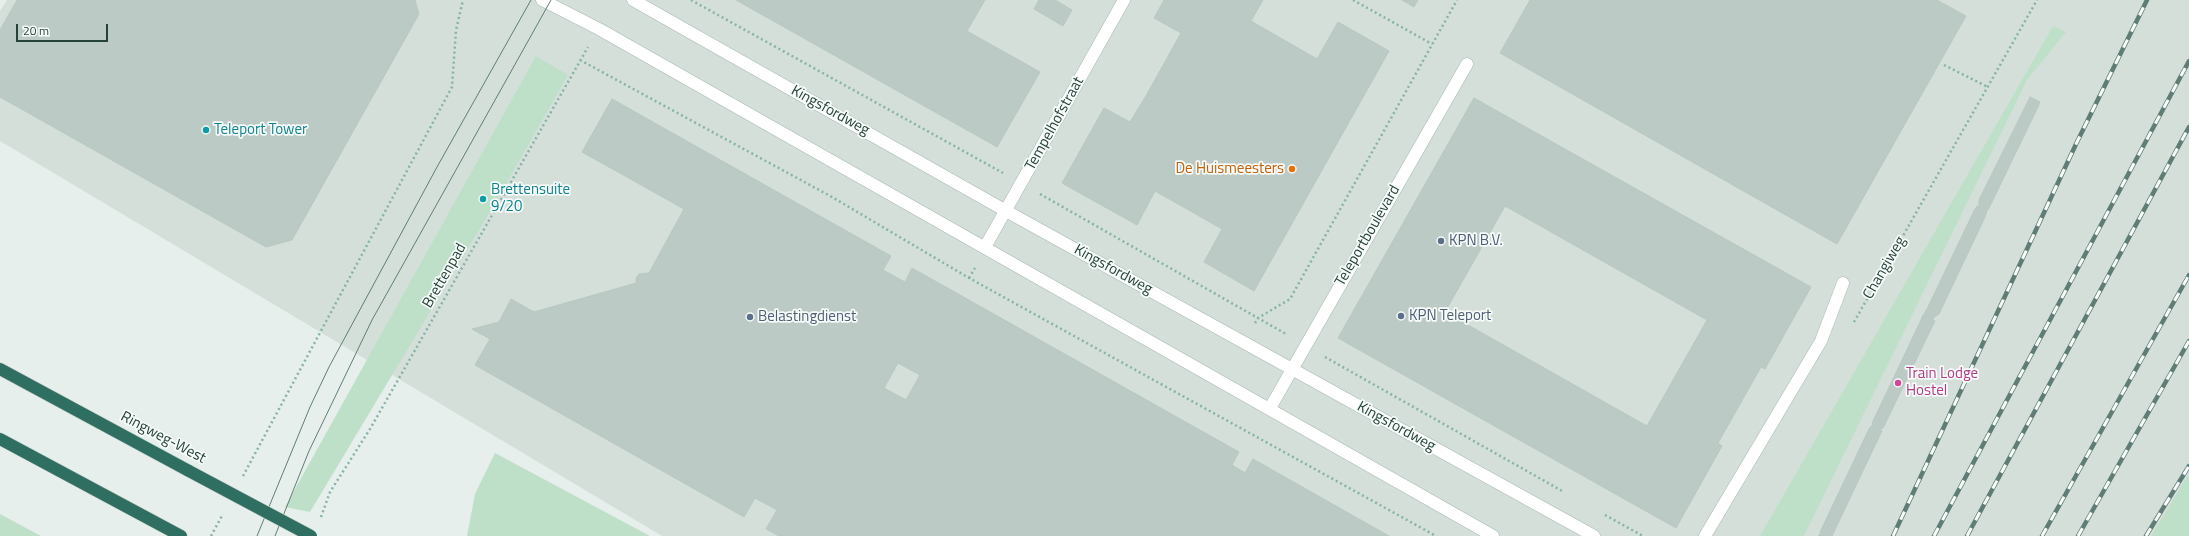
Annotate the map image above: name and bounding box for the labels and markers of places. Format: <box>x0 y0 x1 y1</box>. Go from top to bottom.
place label: Teleport Tower <box>214 121 307 139</box>
marker: Teleport Tower <box>201 125 211 135</box>
place label: De Huismeesters <box>1175 160 1284 178</box>
marker: De Huismeesters <box>1287 164 1297 174</box>
place label: Brettensuite 9/20 <box>491 181 570 216</box>
marker: Brettensuite 9/20 <box>478 194 488 204</box>
place label: KPN B.V. <box>1449 232 1503 250</box>
marker: KPN B.V. <box>1436 236 1446 246</box>
place label: KPN Teleport <box>1409 307 1491 325</box>
place label: Belastingdienst <box>758 308 856 326</box>
marker: KPN Teleport <box>1396 311 1406 321</box>
marker: Belastingdienst <box>745 312 755 322</box>
place label: Train Lodge Hostel <box>1906 365 1978 400</box>
marker: Train Lodge Hostel <box>1893 378 1903 388</box>

